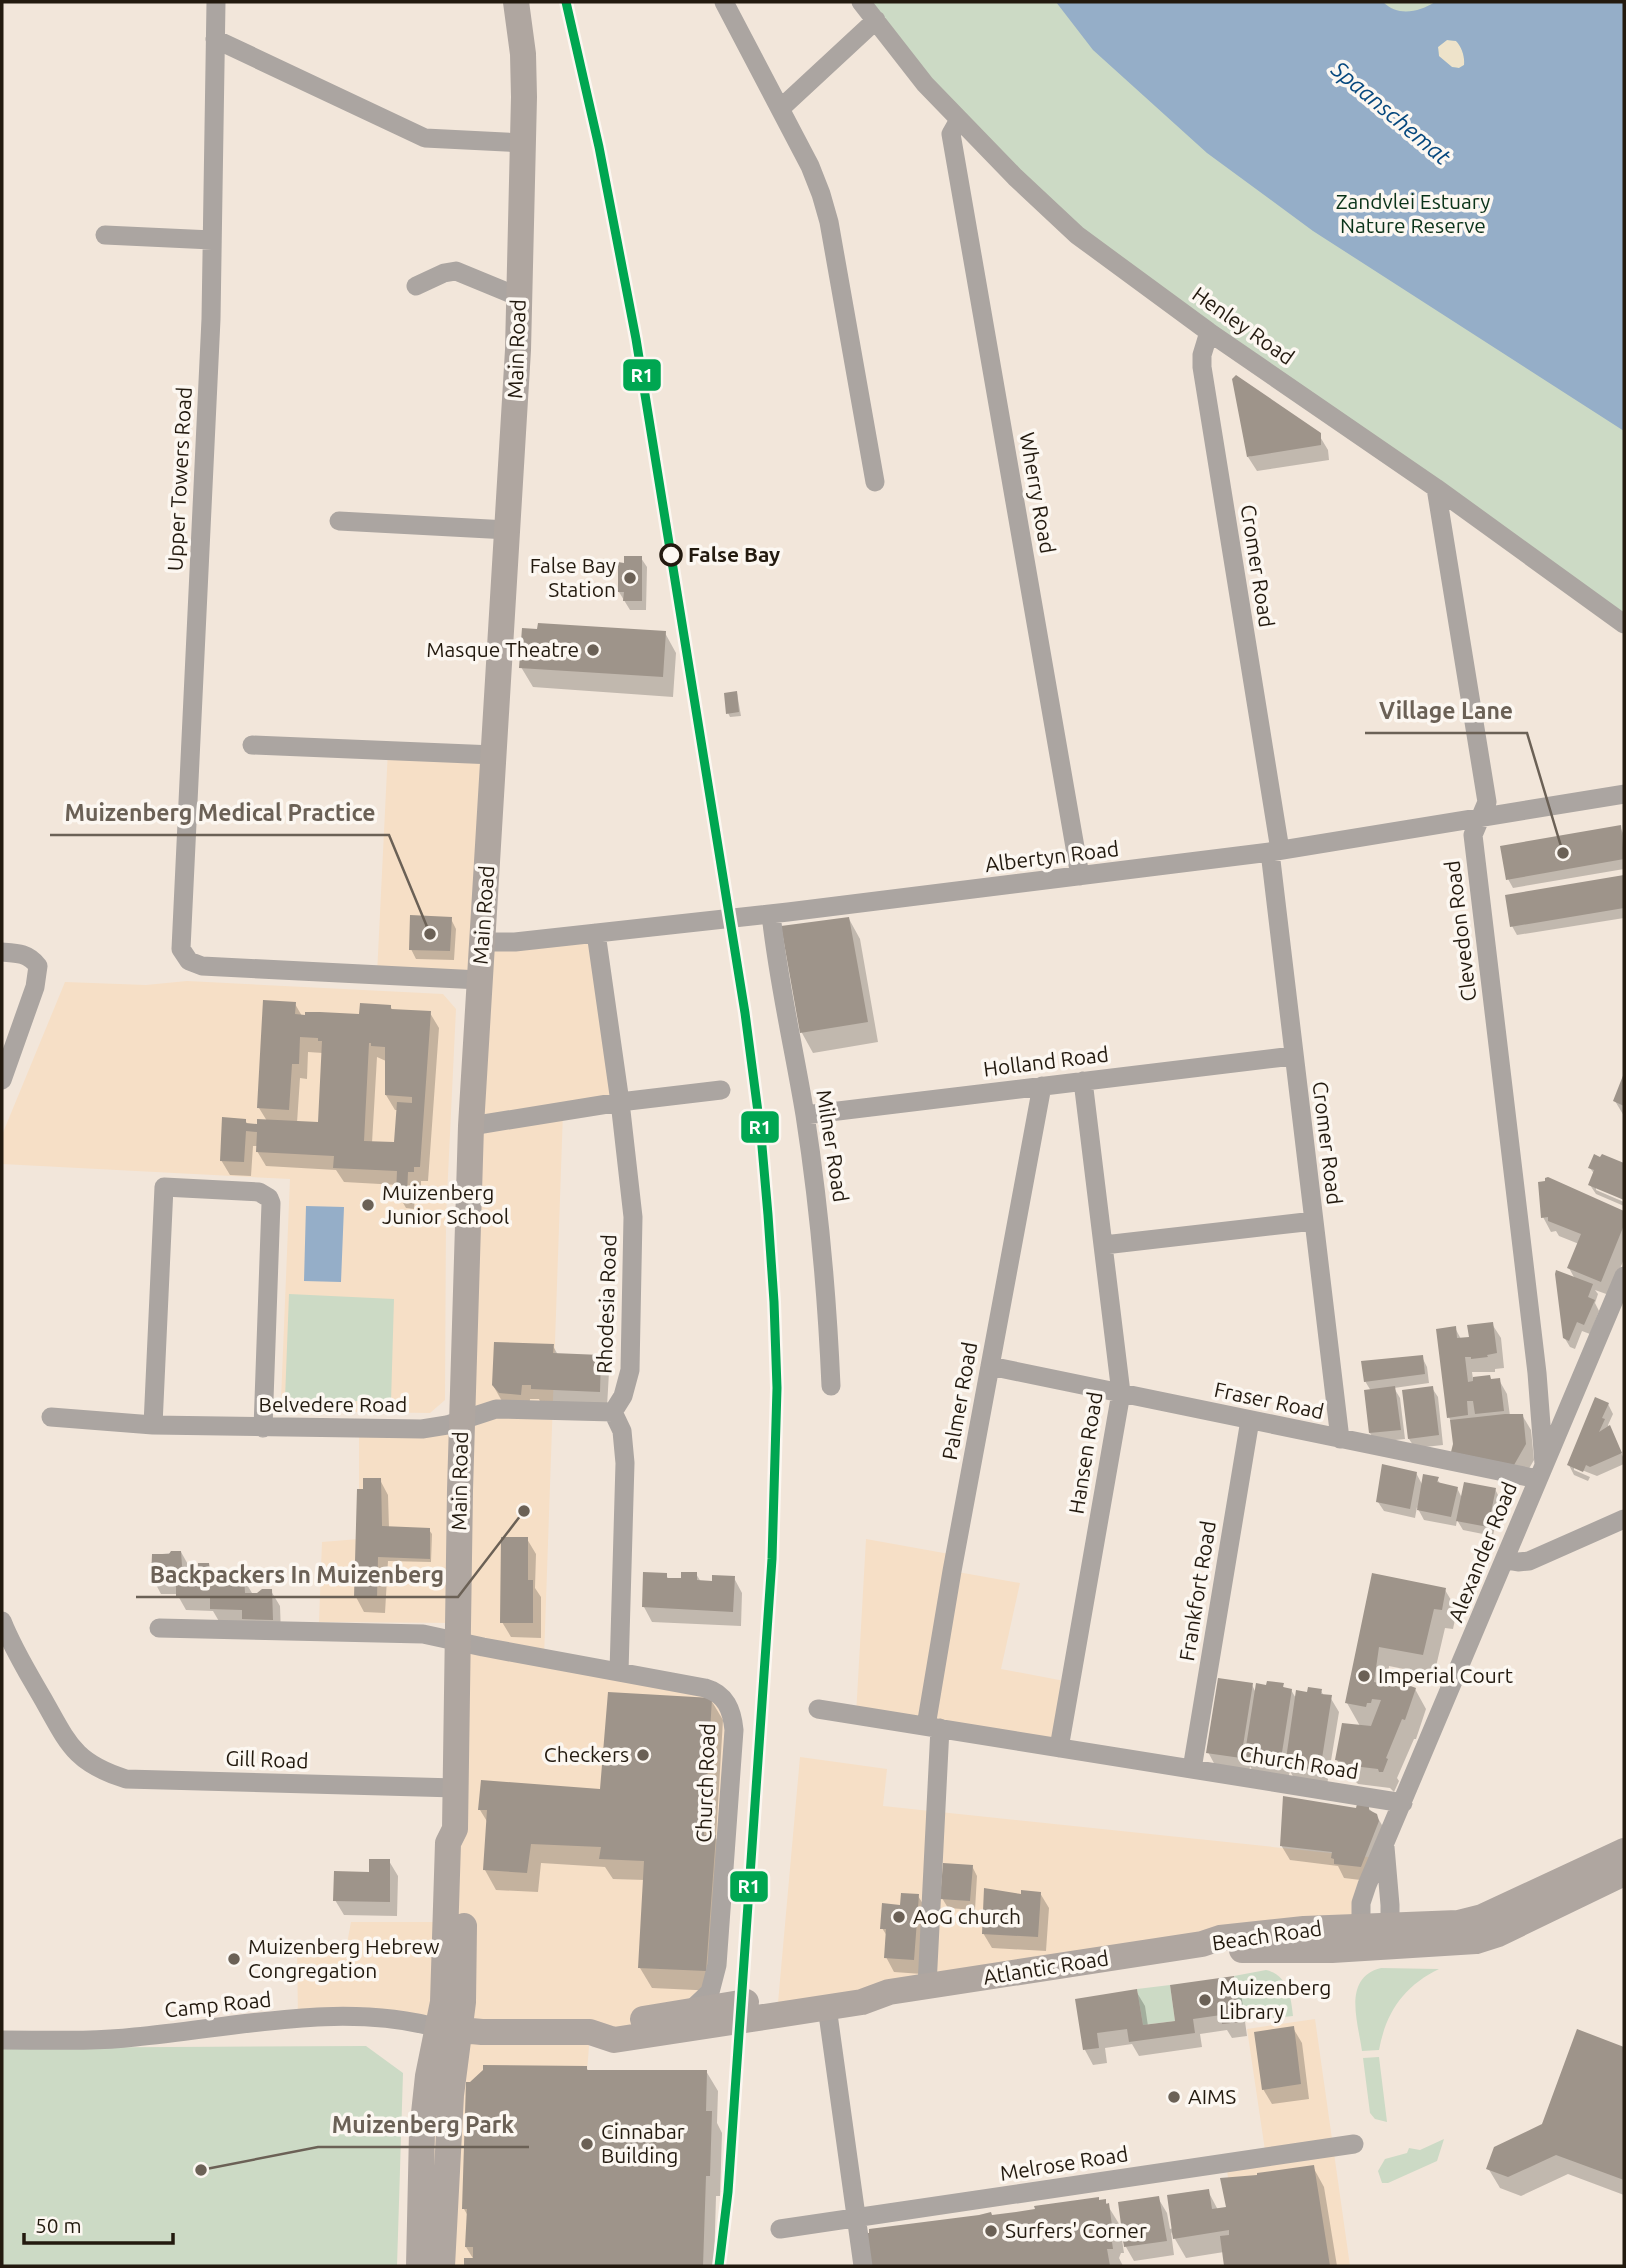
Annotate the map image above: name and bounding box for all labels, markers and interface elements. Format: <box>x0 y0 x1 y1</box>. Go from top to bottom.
water label: Spaanschemat <box>1326 55 1456 170</box>
park label: Zandvlei Estuary Nature Reserve <box>1336 189 1490 237</box>
street label: Henley Road <box>1188 281 1299 369</box>
street label: Main Road <box>502 299 530 399</box>
line badge: R1 <box>622 358 662 392</box>
text: R1 <box>630 364 654 386</box>
street label: Upper Towers Road <box>162 386 196 572</box>
street label: Wherry Road <box>1016 430 1060 555</box>
street label: Cromer Road <box>1236 503 1280 629</box>
place label: False Bay <box>688 542 780 566</box>
marker: False Bay <box>660 544 682 566</box>
place label: False Bay Station <box>530 553 616 601</box>
marker: False Bay Station <box>622 570 638 586</box>
place label: Masque Theatre <box>426 637 579 661</box>
marker: Masque Theatre <box>585 642 601 658</box>
callout: Village Lane <box>1365 689 1527 733</box>
text: Village Lane <box>1379 698 1513 723</box>
callout: Muizenberg Medical Practice <box>50 791 389 835</box>
text: Muizenberg Medical Practice <box>65 800 375 825</box>
street label: Albertyn Road <box>984 836 1120 876</box>
street label: Clevedon Road <box>1439 859 1481 1003</box>
street label: Main Road <box>468 865 498 965</box>
street label: Holland Road <box>982 1041 1110 1081</box>
street label: Cromer Road <box>1309 1080 1347 1206</box>
street label: Milner Road <box>812 1088 854 1204</box>
line badge: R1 <box>740 1110 780 1144</box>
text: R1 <box>748 1116 772 1138</box>
place label: Muizenberg Junior School <box>382 1180 509 1228</box>
marker: Muizenberg Junior School <box>360 1197 376 1213</box>
street label: Rhodesia Road <box>592 1234 620 1374</box>
street label: Palmer Road <box>937 1340 981 1462</box>
street label: Fraser Road <box>1212 1377 1326 1423</box>
street label: Hansen Road <box>1064 1390 1107 1516</box>
street label: Belvedere Road <box>259 1392 407 1416</box>
street label: Main Road <box>446 1431 472 1531</box>
street label: Alexander Road <box>1443 1478 1521 1625</box>
street label: Frankfort Road <box>1174 1519 1220 1663</box>
callout: Backpackers In Muizenberg <box>136 1553 458 1597</box>
text: Backpackers In Muizenberg <box>150 1562 444 1587</box>
place label: Imperial Court <box>1378 1663 1513 1687</box>
marker: Imperial Court <box>1356 1668 1372 1684</box>
street label: Church Road <box>691 1723 719 1843</box>
street label: Church Road <box>1238 1741 1360 1783</box>
place label: Checkers <box>544 1742 629 1766</box>
street label: Gill Road <box>225 1746 309 1772</box>
marker: Checkers <box>635 1747 651 1763</box>
line badge: R1 <box>729 1870 769 1903</box>
text: R1 <box>737 1875 761 1897</box>
place label: AoG church <box>913 1904 1021 1928</box>
marker: AoG church <box>891 1909 907 1925</box>
street label: Beach Road <box>1210 1915 1323 1955</box>
place label: Muizenberg Hebrew Congregation <box>248 1934 439 1982</box>
street label: Atlantic Road <box>981 1945 1110 1989</box>
marker: Muizenberg Hebrew Congregation <box>226 1951 242 1967</box>
place label: Muizenberg Library <box>1219 1975 1331 2023</box>
street label: Camp Road <box>163 1986 273 2022</box>
marker: Muizenberg Library <box>1197 1992 1213 2008</box>
place label: AIMS <box>1188 2084 1236 2108</box>
marker: AIMS <box>1166 2089 1182 2105</box>
callout: Muizenberg Park <box>318 2103 529 2147</box>
text: Muizenberg Park <box>332 2112 514 2137</box>
place label: Cinnabar Building <box>601 2119 685 2167</box>
marker: Cinnabar Building <box>579 2136 595 2152</box>
street label: Melrose Road <box>998 2141 1130 2185</box>
scale bar <box>24 2202 173 2246</box>
text: 50 m <box>35 2213 82 2237</box>
place label: Surfers' Corner <box>1005 2218 1147 2242</box>
marker: Surfers' Corner <box>983 2223 999 2239</box>

